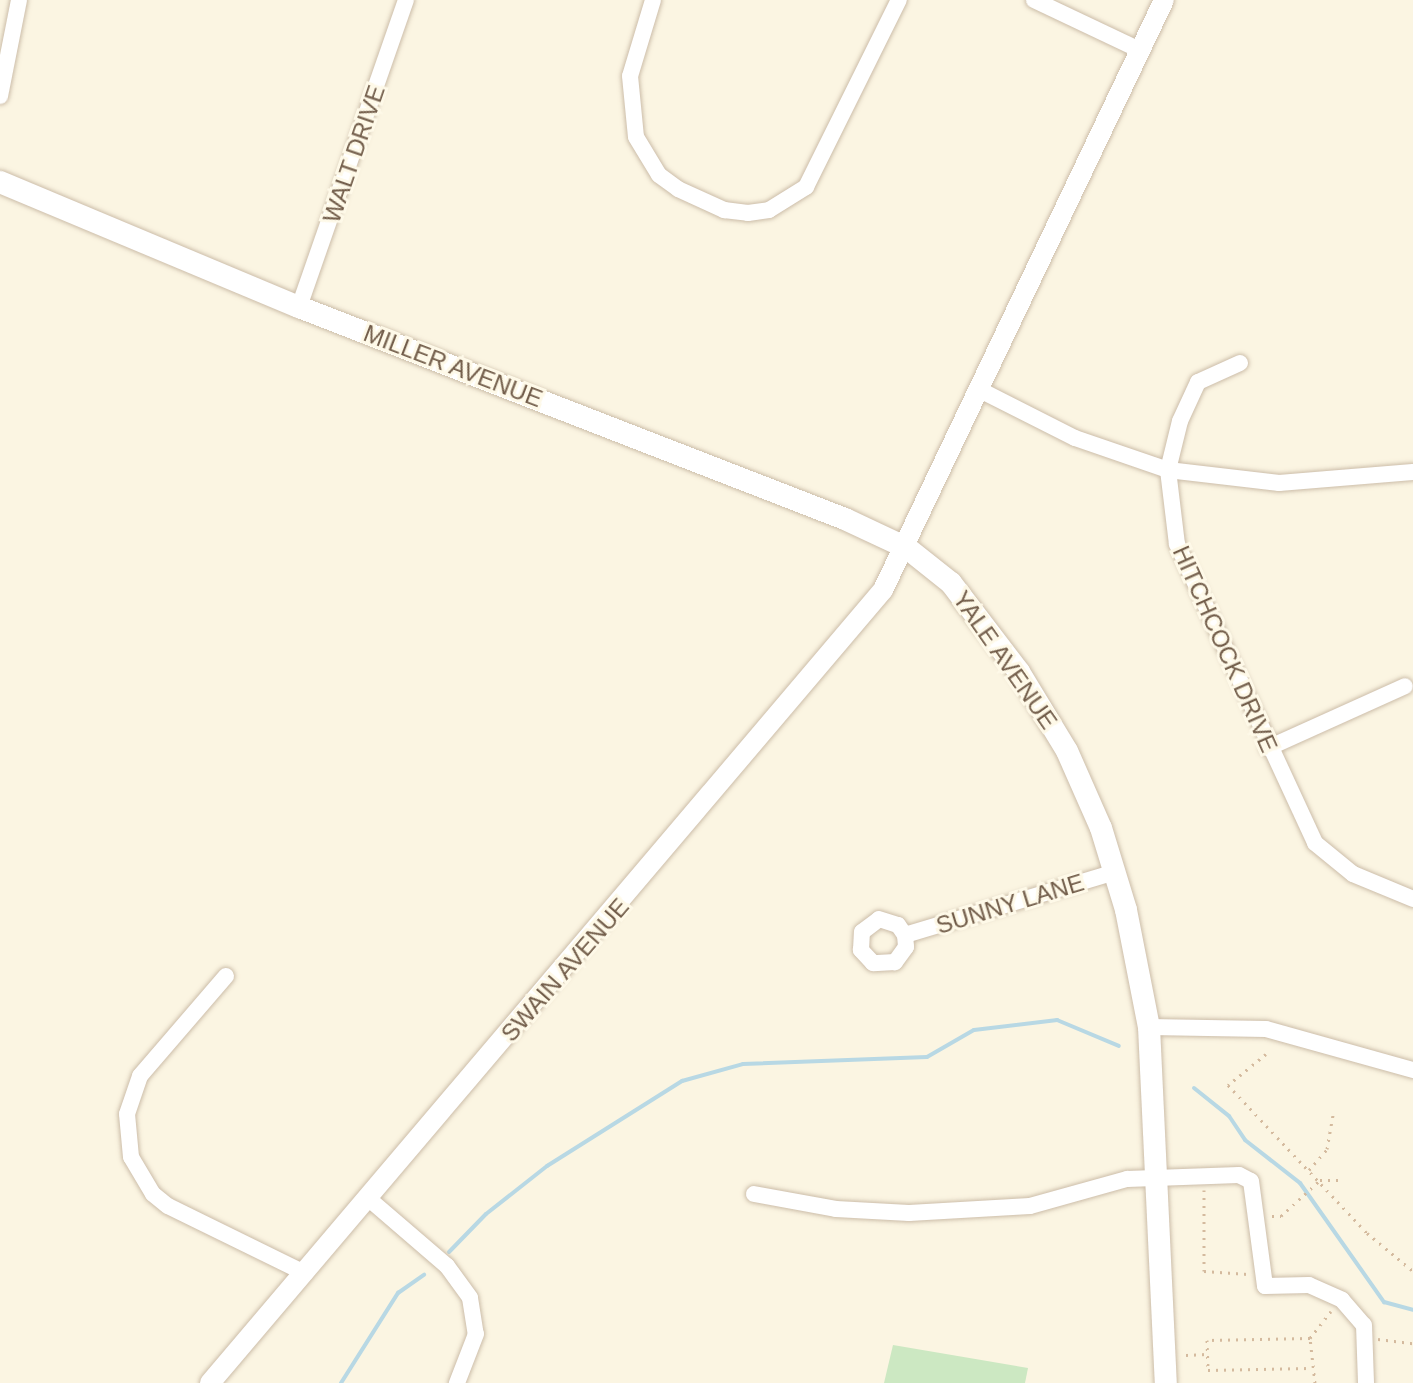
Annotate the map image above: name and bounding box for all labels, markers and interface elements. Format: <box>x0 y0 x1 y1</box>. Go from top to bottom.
street label: WALT DRIVE <box>317 81 391 227</box>
street label: MILLER AVENUE <box>359 318 547 414</box>
street label: HITCHCOCK DRIVE <box>1167 541 1283 757</box>
street label: YALE AVENUE <box>946 585 1064 735</box>
street label: SUNNY LANE <box>932 868 1088 940</box>
street label: SWAIN AVENUE <box>495 892 635 1048</box>

